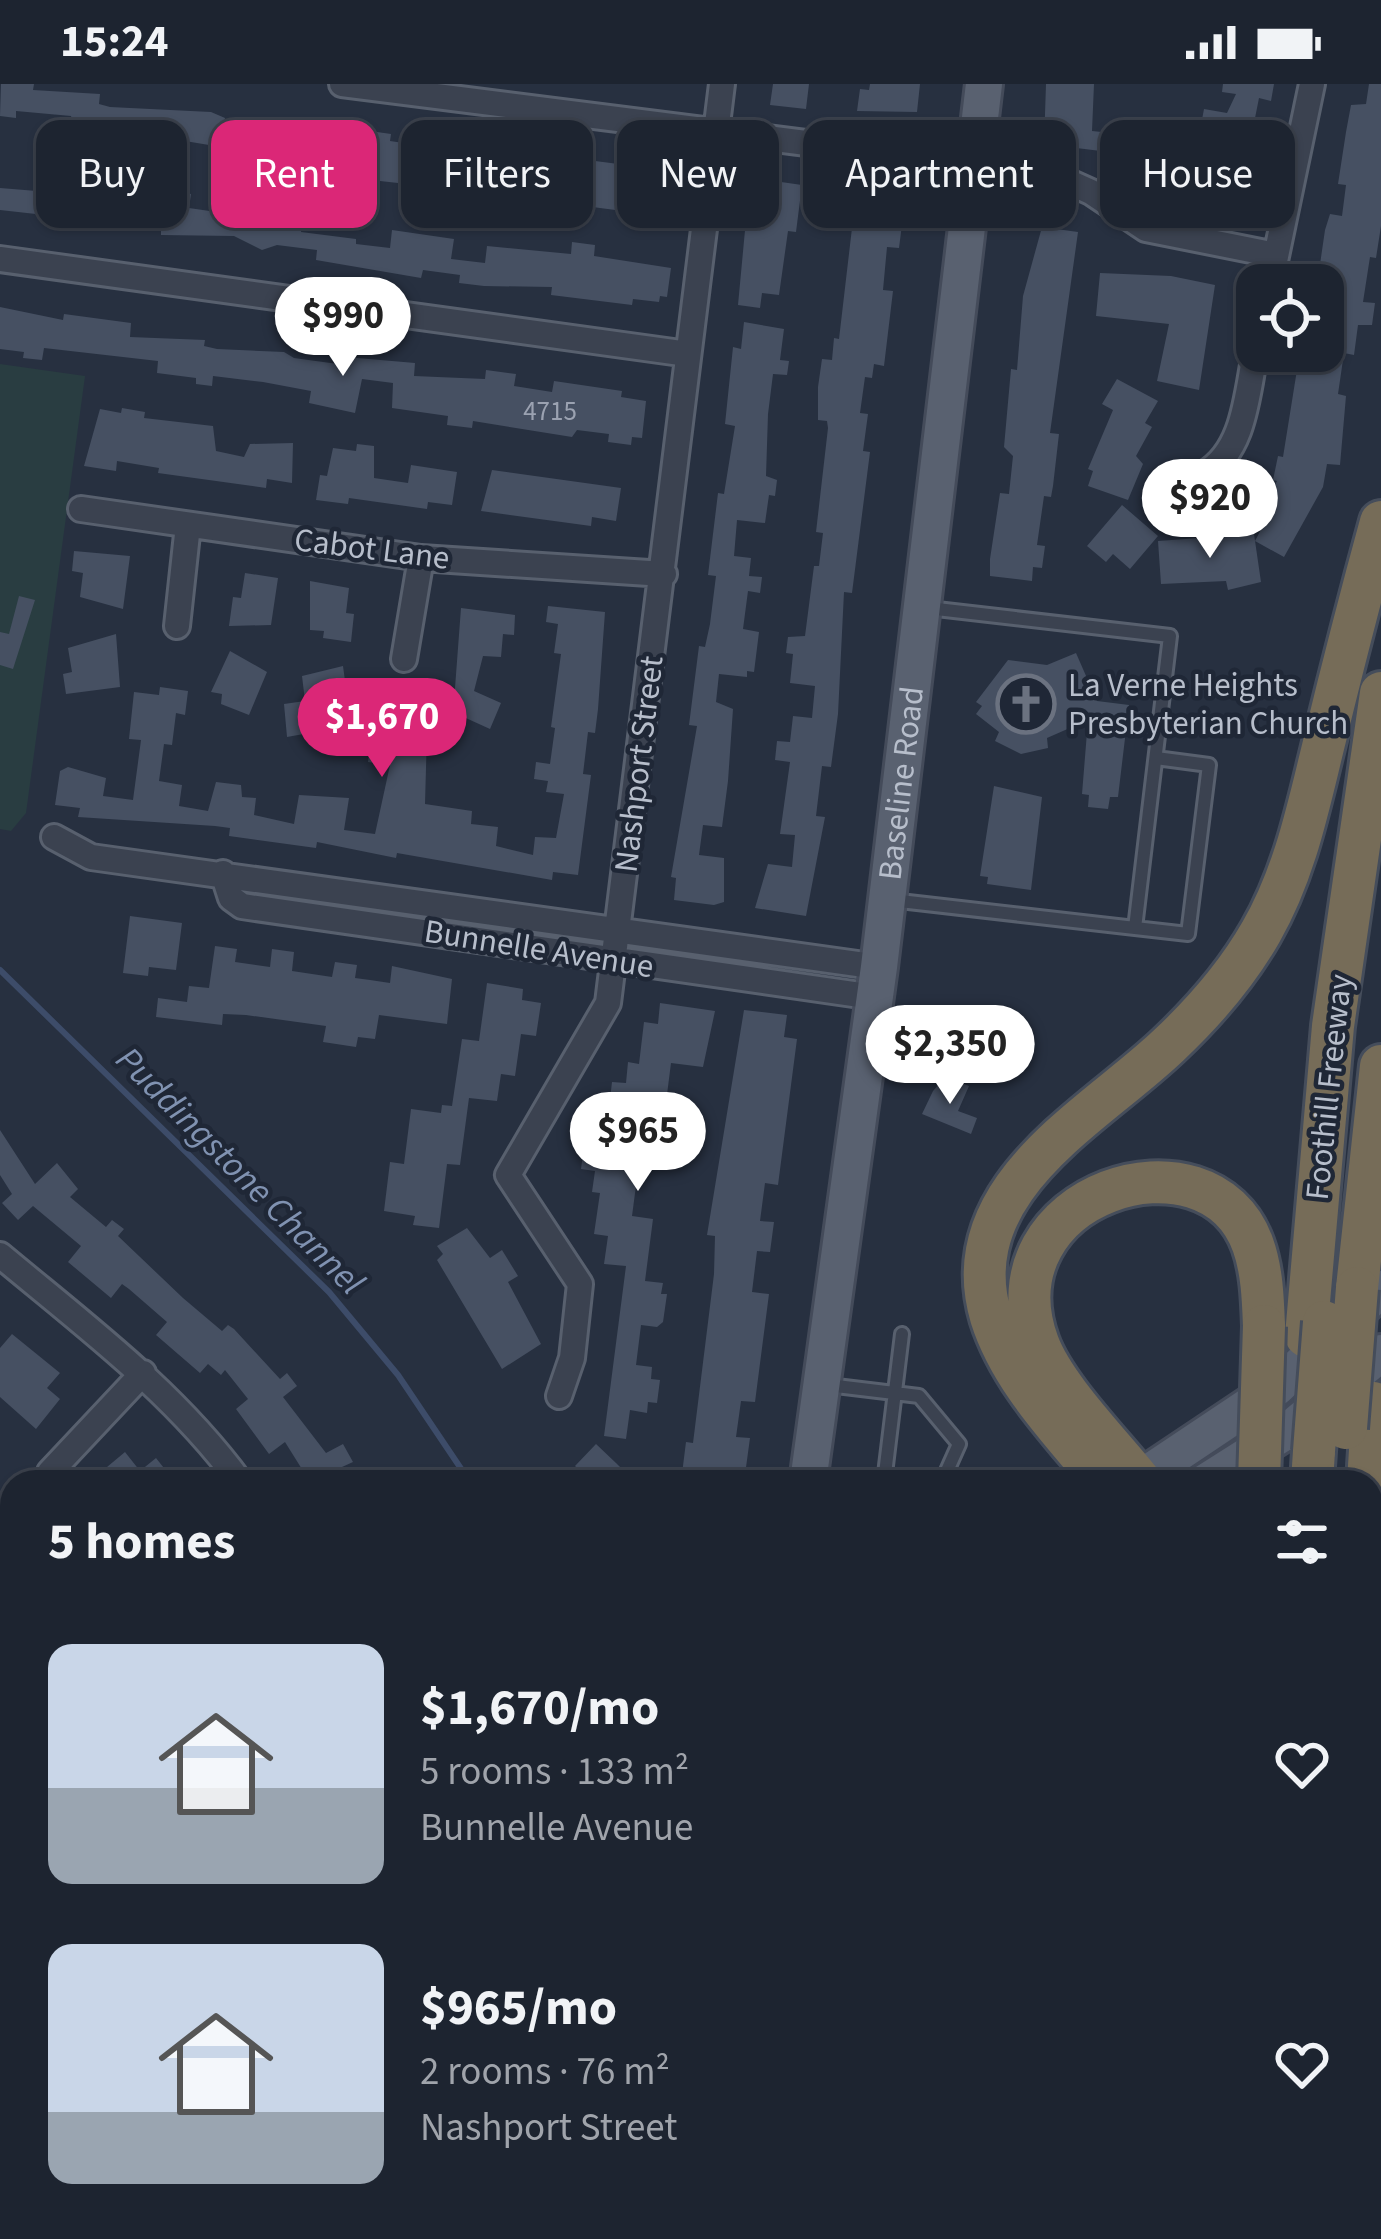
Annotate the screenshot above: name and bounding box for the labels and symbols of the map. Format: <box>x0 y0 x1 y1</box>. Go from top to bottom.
pin: $990 <box>272 277 414 379</box>
house number: 4715 <box>523 392 577 431</box>
pin: $920 <box>1139 459 1281 561</box>
street label: Cabot Lane <box>292 516 452 582</box>
street label: Nashport Street <box>602 653 676 875</box>
place label: La Verne Heights Presbyterian Church <box>1068 662 1348 747</box>
church icon: La Verne Heights Presbyterian Church <box>995 673 1057 735</box>
pin: $1,670 <box>284 678 480 780</box>
street label: Baseline Road <box>866 684 936 883</box>
street label: Bunnelle Avenue <box>421 908 657 990</box>
street label: Foothill Freeway <box>1294 971 1364 1202</box>
pin: $2,350 <box>852 1005 1048 1107</box>
water label: Puddingstone Channel <box>104 1035 376 1307</box>
pin: $965 <box>567 1092 709 1194</box>

